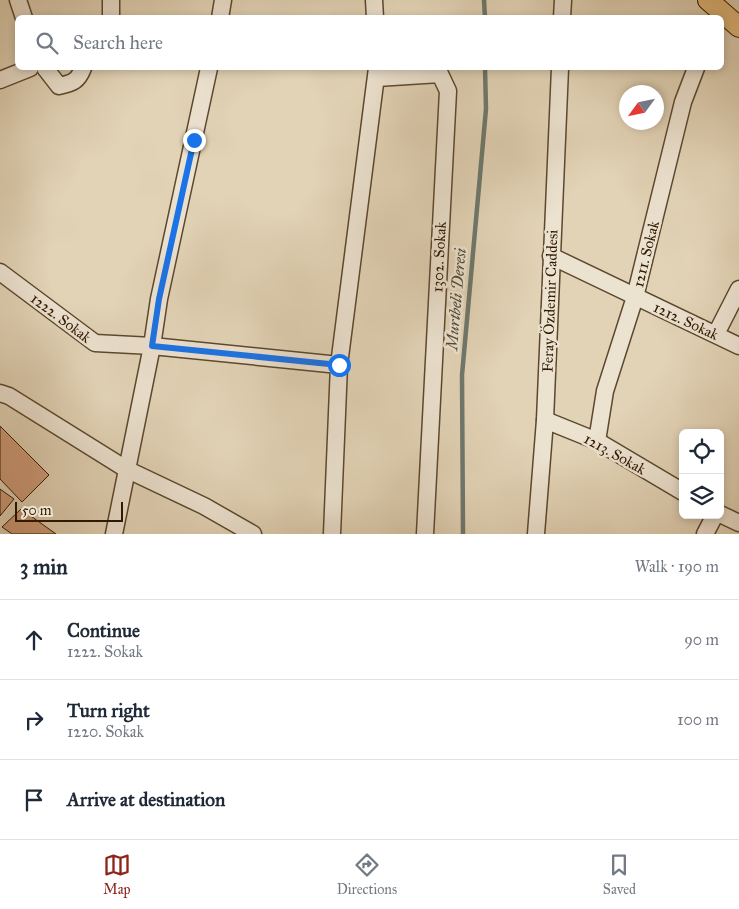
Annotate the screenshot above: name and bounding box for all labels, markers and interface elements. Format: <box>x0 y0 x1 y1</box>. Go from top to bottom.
search box <box>15 15 724 70</box>
icon: search <box>33 29 61 57</box>
text: Search here <box>73 31 163 54</box>
north arrow <box>619 85 664 130</box>
route end <box>183 129 206 152</box>
street label: 1211. Sokak <box>629 219 663 289</box>
street label: 1302. Sokak <box>428 221 450 293</box>
street label: Feray Özdemir Caddesi <box>538 229 561 373</box>
water label: Murtbeli Deresi <box>442 247 470 353</box>
street label: 1222. Sokak <box>27 289 95 347</box>
street label: 1212. Sokak <box>651 298 721 344</box>
route start <box>328 354 351 377</box>
map controls <box>679 429 724 519</box>
button: locate <box>679 429 724 474</box>
street label: 1213. Sokak <box>581 430 649 478</box>
button: layers <box>679 474 724 519</box>
scale bar <box>15 499 122 522</box>
text: 50 m <box>22 502 51 519</box>
text: 3 min <box>20 554 68 580</box>
text: Walk · 190 m <box>635 557 719 576</box>
text: Continue <box>67 619 140 642</box>
icon: ahead <box>20 626 48 654</box>
text: 90 m <box>684 630 719 649</box>
text: 1222. Sokak <box>67 642 143 661</box>
text: Turn right <box>67 699 150 722</box>
icon: right <box>20 706 48 734</box>
text: 100 m <box>677 710 719 729</box>
text: 1220. Sokak <box>67 722 144 741</box>
icon: arrive <box>20 786 48 814</box>
text: Arrive at destination <box>67 788 225 811</box>
tab: Map <box>103 851 131 898</box>
tab: Directions <box>337 851 397 898</box>
tab: Saved <box>603 851 636 898</box>

